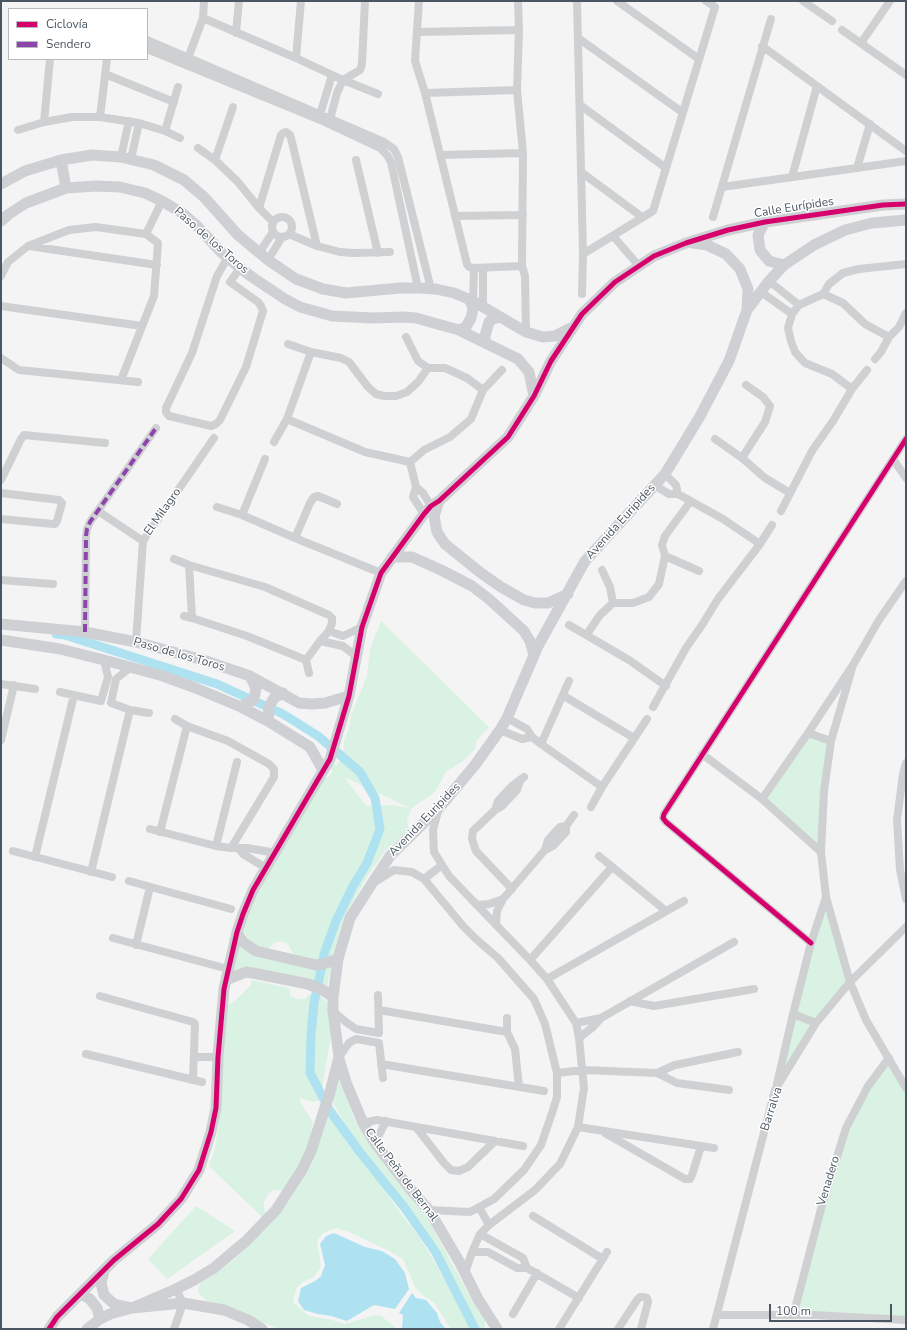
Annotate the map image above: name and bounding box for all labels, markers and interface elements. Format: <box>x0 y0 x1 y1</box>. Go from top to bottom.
legend <box>8 8 148 60</box>
text: Ciclovía <box>46 16 88 32</box>
text: Sendero <box>46 36 91 52</box>
street label: Calle Eurípides <box>753 195 835 221</box>
street label: Paso de los Toros <box>171 205 251 277</box>
street label: Avenida Euripides <box>583 481 659 563</box>
street label: El Milagro <box>141 486 185 538</box>
street label: Paso de los Toros <box>132 635 226 675</box>
street label: Avenida Euripides <box>386 780 464 860</box>
street label: Barralva <box>758 1085 786 1133</box>
street label: Calle Peña de Bernal <box>361 1126 441 1224</box>
street label: Venadero <box>815 1154 843 1208</box>
scale bar <box>771 1296 894 1322</box>
text: 100 m <box>776 1303 811 1319</box>

